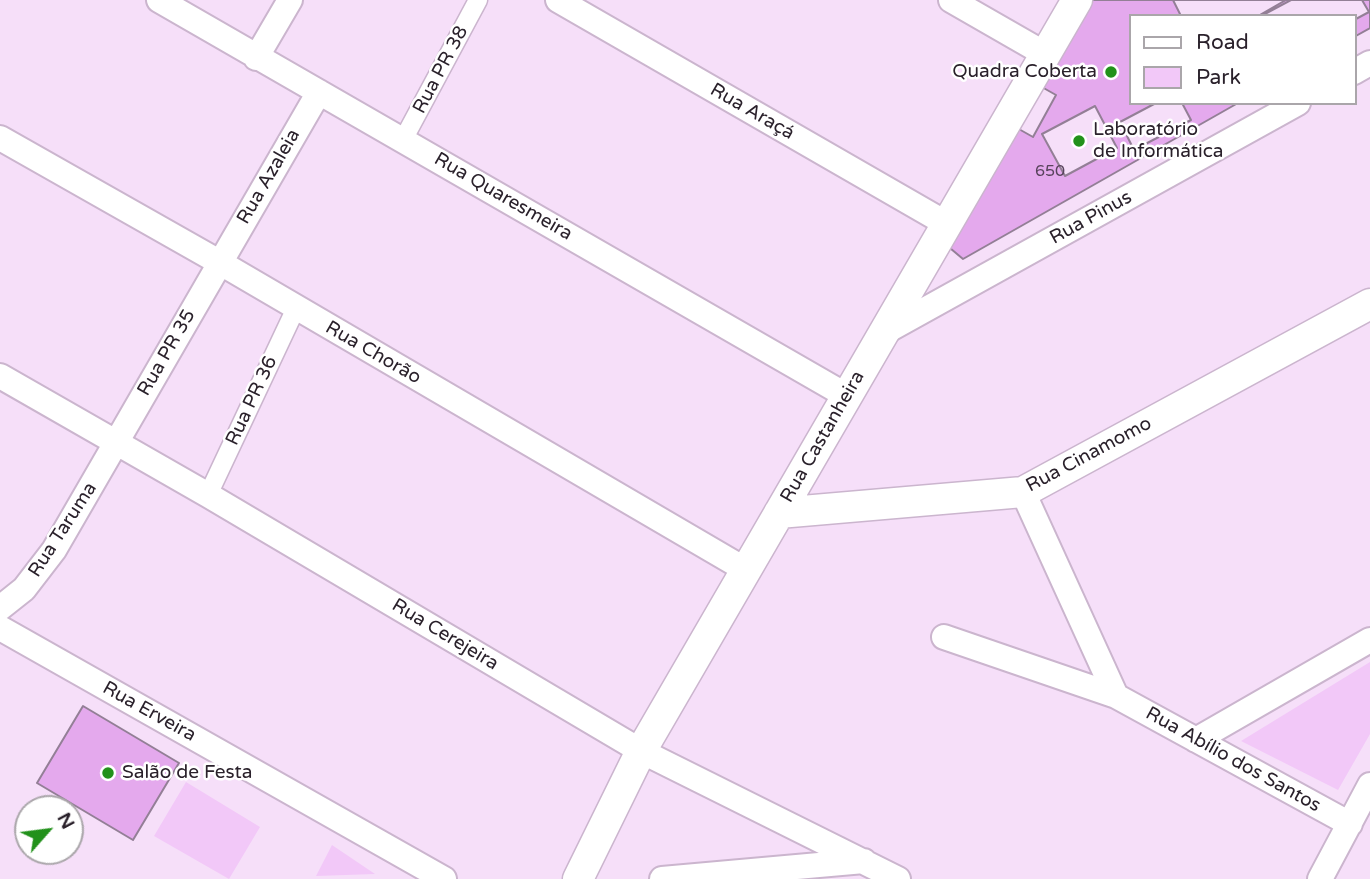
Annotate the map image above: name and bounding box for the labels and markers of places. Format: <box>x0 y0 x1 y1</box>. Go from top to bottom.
place label: Quadra Coberta <box>952 61 1097 83</box>
marker: Quadra Coberta <box>1103 64 1119 80</box>
place label: Laboratório de Informática <box>1093 119 1223 163</box>
marker: Laboratório de Informática <box>1071 133 1087 149</box>
place label: Salão de Festa <box>122 762 252 784</box>
marker: Salão de Festa <box>100 765 116 781</box>

